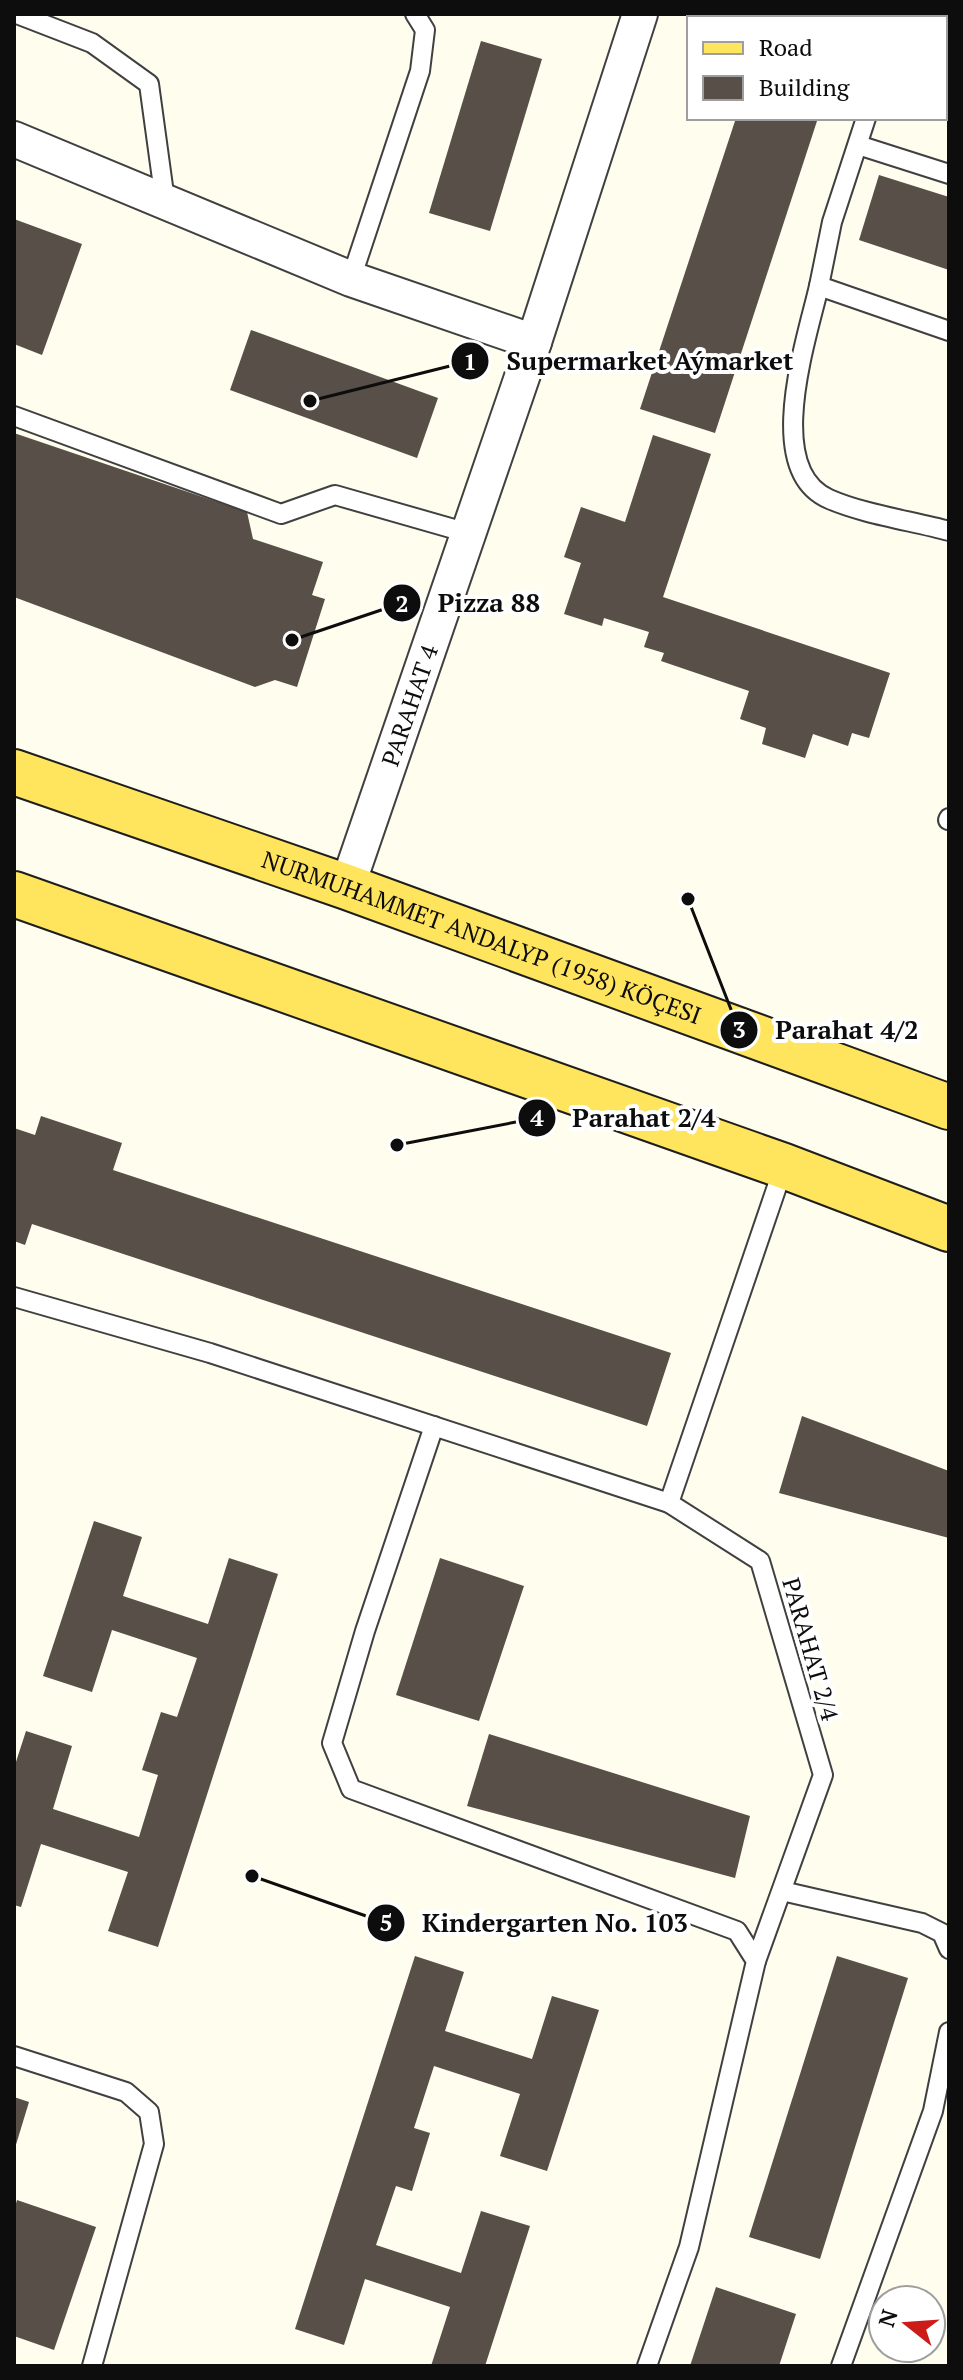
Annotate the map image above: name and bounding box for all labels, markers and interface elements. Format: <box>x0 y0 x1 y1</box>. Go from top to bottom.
legend <box>687 16 947 120</box>
text: Road <box>759 31 813 63</box>
text: Building <box>759 71 850 103</box>
callout: Supermarket Aýmarket <box>450 336 809 386</box>
text: Supermarket Aýmarket <box>507 343 794 377</box>
text: 1 <box>463 345 477 377</box>
callout: Pizza 88 <box>382 578 556 628</box>
text: Pizza 88 <box>438 585 540 619</box>
text: 2 <box>395 587 409 619</box>
street label: PARAHAT 4 <box>374 640 445 770</box>
street label: NURMUHAMMET ANDALYP (1958) KÖÇESI <box>258 843 706 1031</box>
callout: Parahat 4/2 <box>719 1005 935 1055</box>
text: Parahat 4/2 <box>775 1012 919 1046</box>
text: 3 <box>732 1013 746 1045</box>
callout: Parahat 2/4 <box>517 1093 732 1143</box>
text: Parahat 2/4 <box>572 1100 716 1134</box>
text: 4 <box>530 1101 544 1133</box>
street label: PARAHAT 2/4 <box>775 1574 847 1724</box>
callout: Kindergarten No. 103 <box>366 1898 704 1948</box>
text: Kindergarten No. 103 <box>422 1905 688 1939</box>
text: 5 <box>379 1906 393 1938</box>
north arrow <box>867 2284 947 2364</box>
text: N <box>871 2305 904 2330</box>

